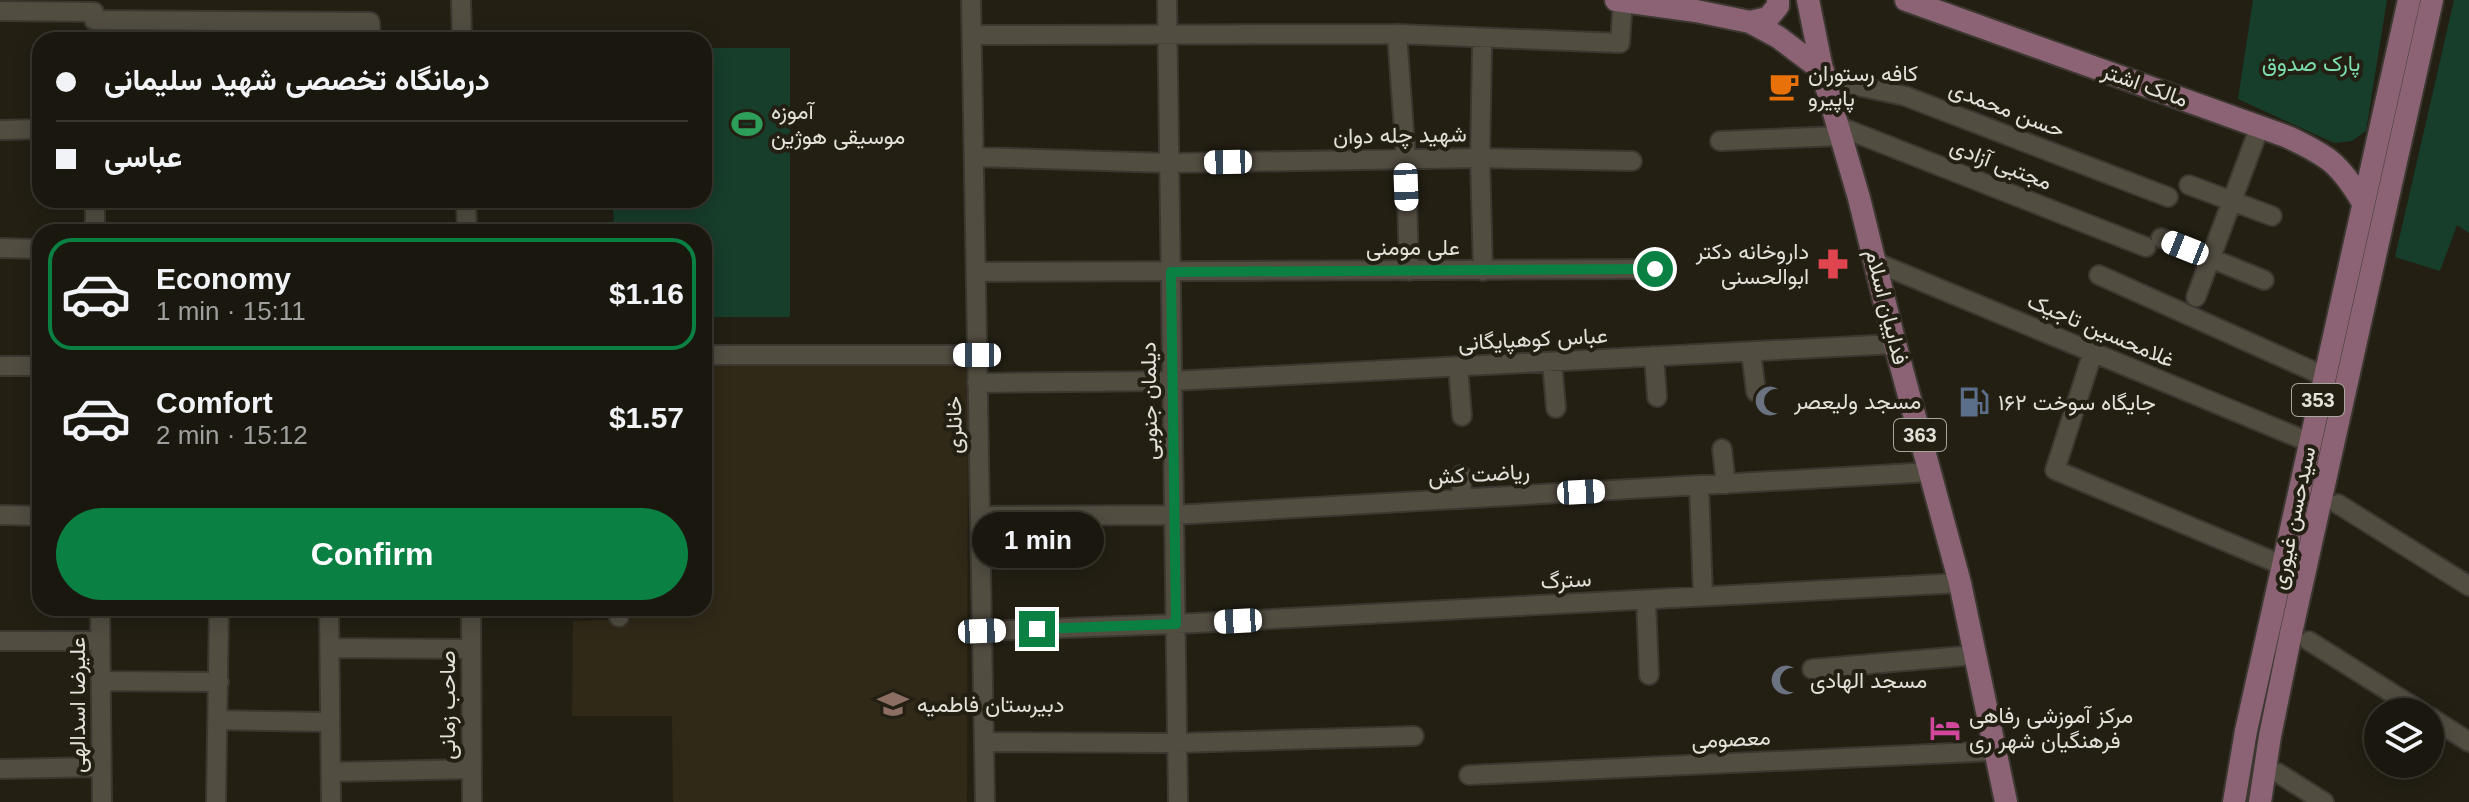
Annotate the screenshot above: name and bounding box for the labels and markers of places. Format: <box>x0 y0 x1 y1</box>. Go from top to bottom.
place label: کافه رستوران پاپیرو <box>1808 61 1918 113</box>
cafe icon: کافه رستوران پاپیرو <box>1767 69 1801 103</box>
place label: آموزه موسیقی هوژین <box>771 99 905 150</box>
sports icon: آموزه موسیقی هوژین <box>730 107 764 141</box>
place label: داروخانه دکتر ابوالحسنی <box>1695 239 1809 290</box>
pharmacy icon: داروخانه دکتر ابوالحسنی <box>1816 247 1850 281</box>
mosque icon: مسجد ولیعصر <box>1753 384 1787 418</box>
fuel station icon: جایگاه سوخت ۱۶۲ <box>1957 385 1991 419</box>
place label: مسجد ولیعصر <box>1793 389 1921 415</box>
place label: جایگاه سوخت ۱۶۲ <box>1998 390 2156 416</box>
mosque icon: مسجد الهادی <box>1769 663 1803 697</box>
place label: مسجد الهادی <box>1810 668 1927 694</box>
school or university icon: دبیرستان فاطمیه <box>876 687 910 721</box>
place label: دبیرستان فاطمیه <box>917 692 1064 718</box>
place label: مرکز آموزشی رفاهی فرهنگیان شهر ری <box>1969 703 2133 754</box>
hotel icon: مرکز آموزشی رفاهی فرهنگیان شهر ری <box>1928 711 1962 745</box>

